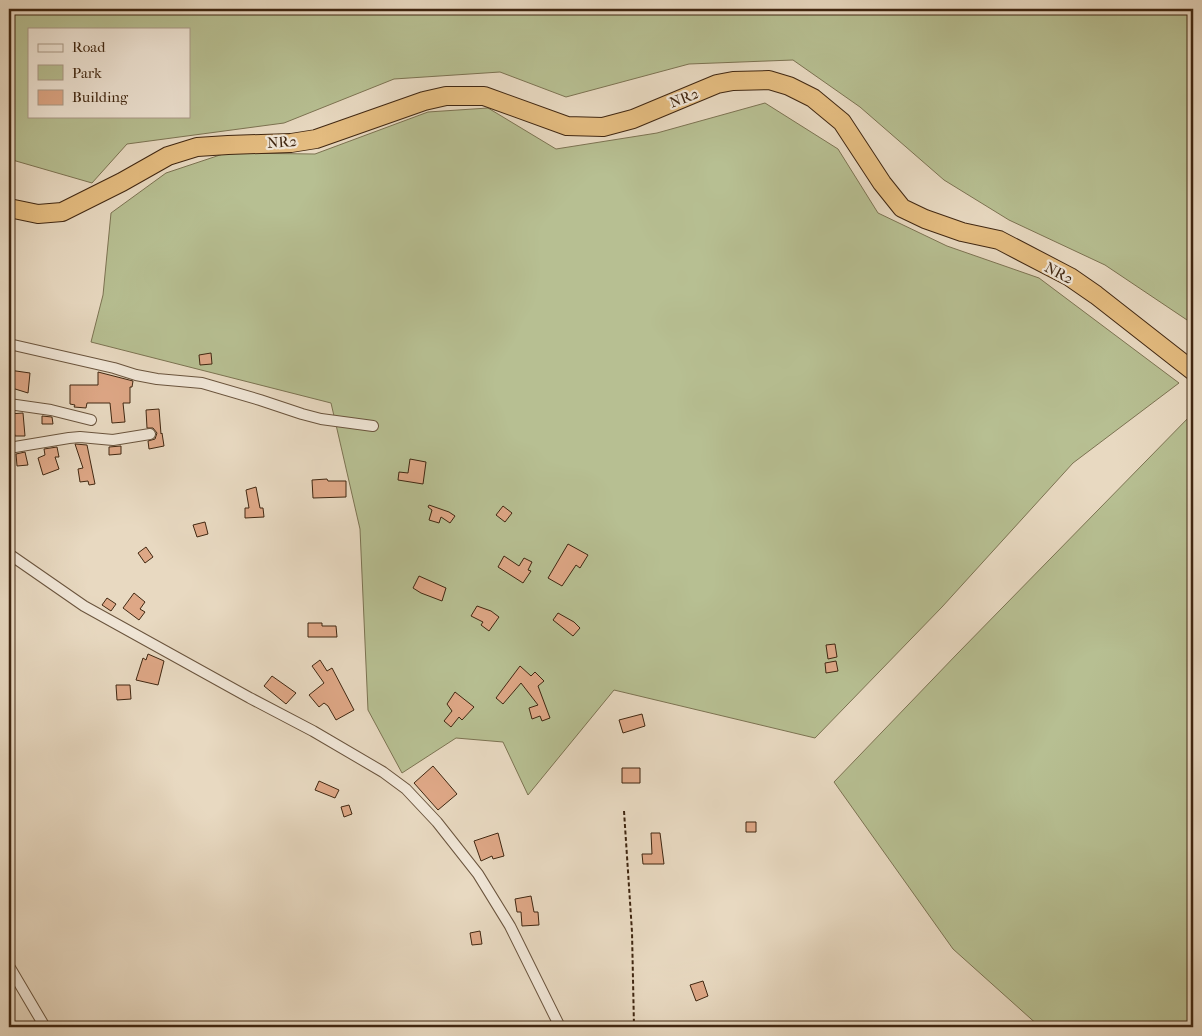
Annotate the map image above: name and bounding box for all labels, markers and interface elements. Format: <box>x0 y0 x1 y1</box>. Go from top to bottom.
legend <box>28 28 190 118</box>
text: Road <box>72 38 106 56</box>
text: Park <box>72 64 102 82</box>
street label: NR2 <box>667 84 701 112</box>
text: Building <box>72 88 129 106</box>
street label: NR2 <box>266 132 298 152</box>
street label: NR2 <box>1042 258 1077 288</box>

